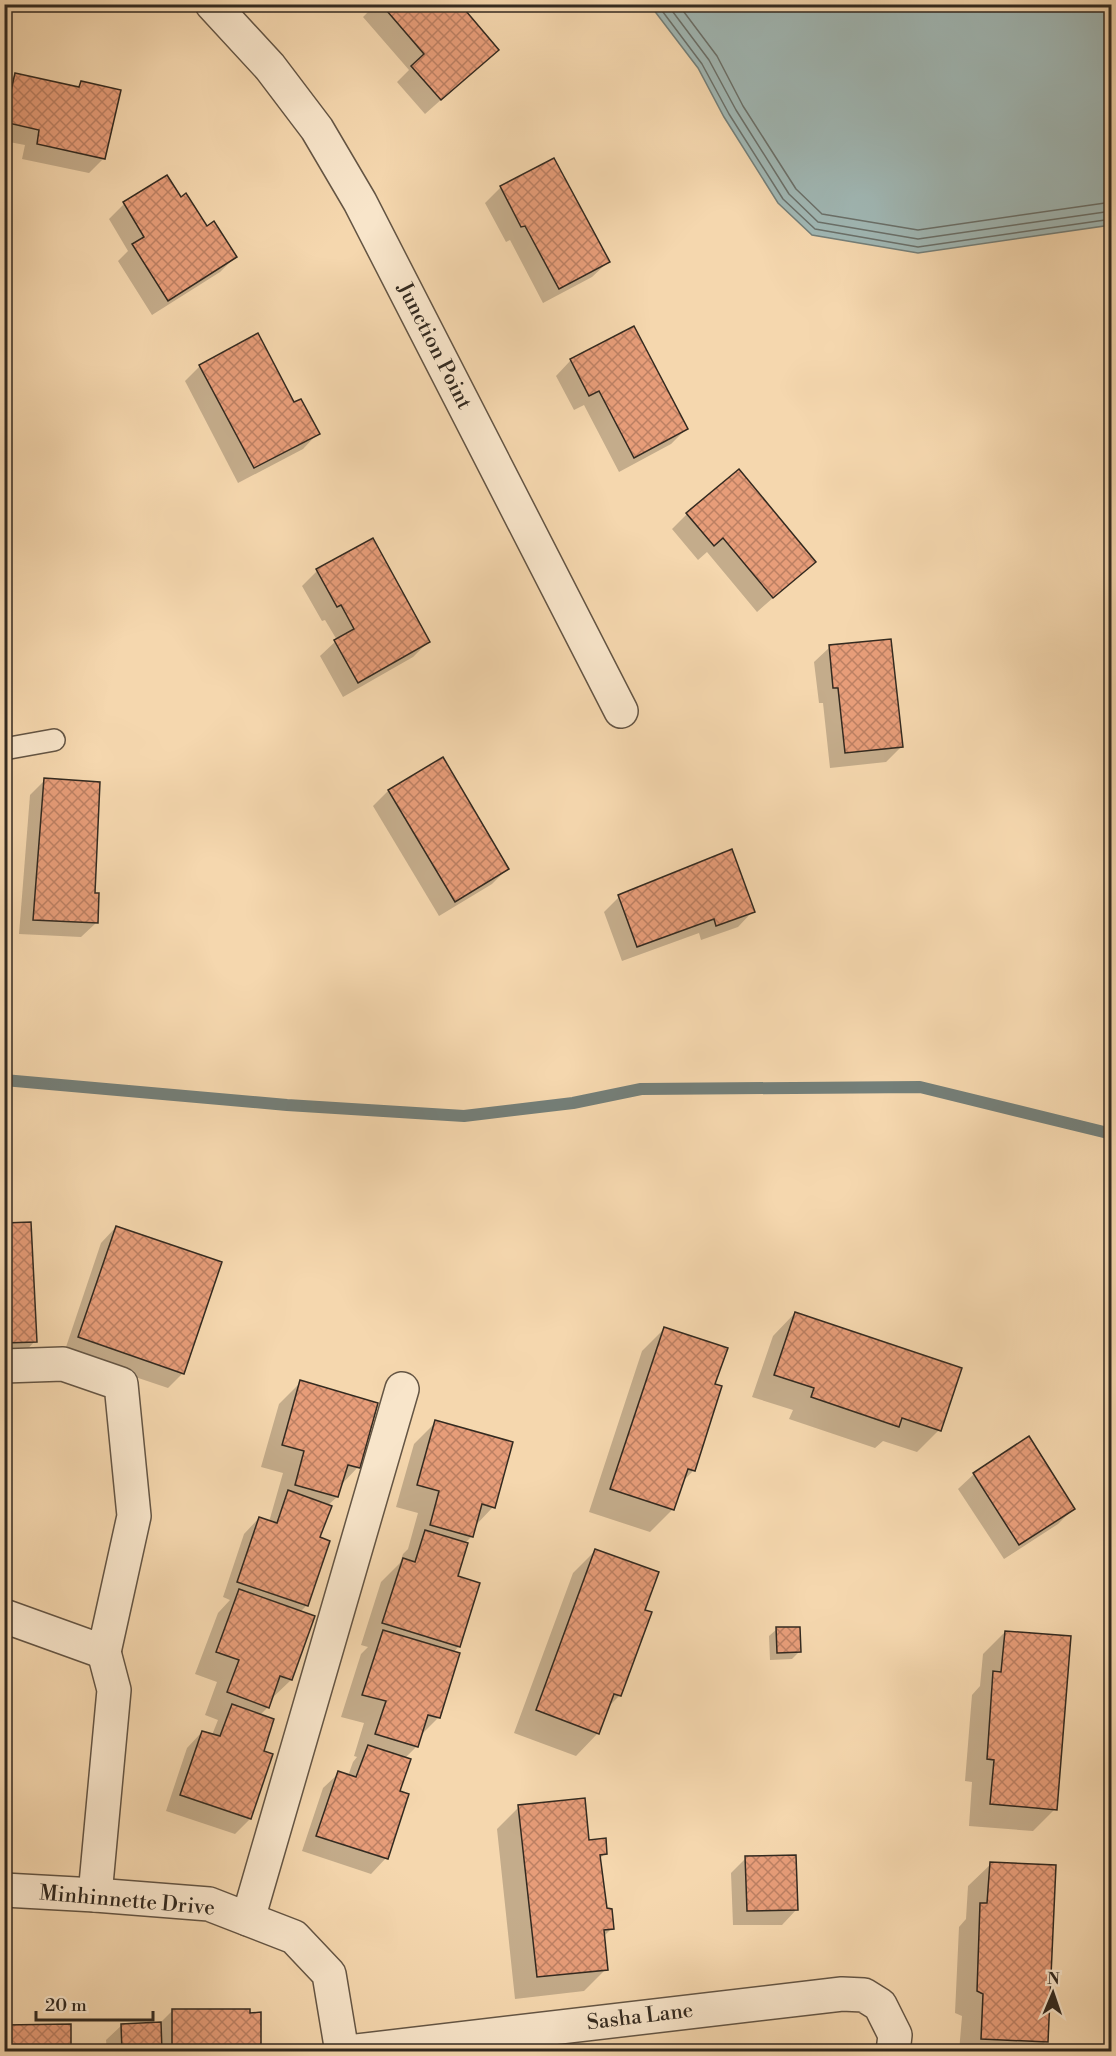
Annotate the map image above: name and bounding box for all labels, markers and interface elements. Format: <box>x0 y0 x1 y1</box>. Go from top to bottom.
street label: Junction Point <box>390 277 477 414</box>
street label: Minhinnette Drive <box>38 1880 216 1922</box>
north arrow <box>1023 1963 1083 2023</box>
text: N <box>1047 1969 1061 1989</box>
scale bar <box>36 1984 153 2022</box>
text: 20 m <box>45 1994 87 2017</box>
street label: Sasha Lane <box>585 1998 695 2036</box>

